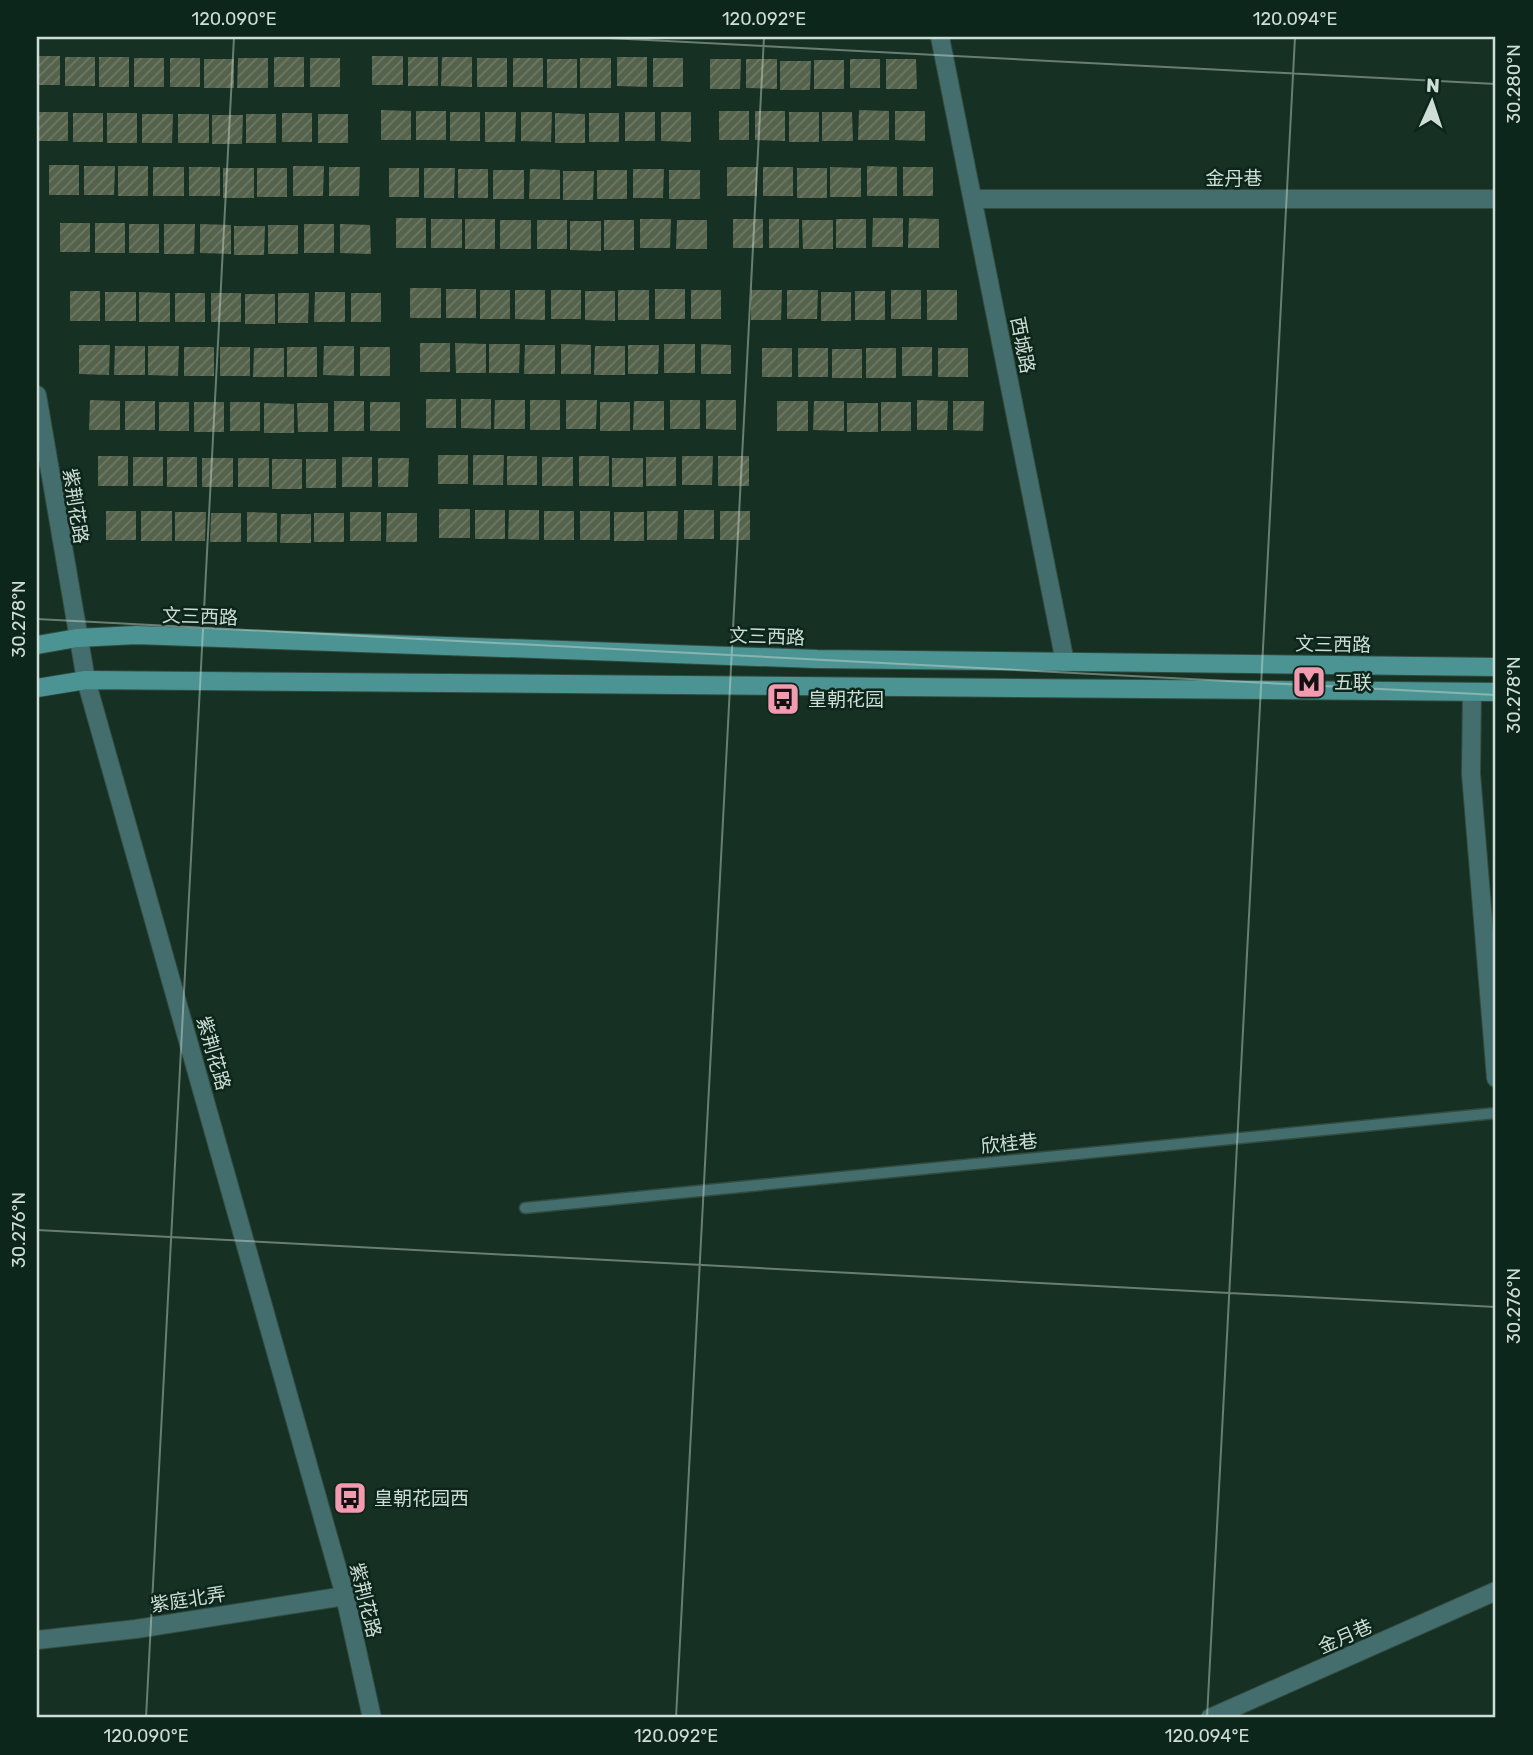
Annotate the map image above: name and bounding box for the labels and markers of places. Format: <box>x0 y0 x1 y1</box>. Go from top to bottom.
metro station icon: 五联 <box>1290 663 1328 701</box>
place label: 五联 <box>1334 671 1372 694</box>
bus stop icon: 皇朝花园 <box>764 680 802 718</box>
place label: 皇朝花园 <box>808 688 884 711</box>
bus stop icon: 皇朝花园西 <box>331 1479 369 1517</box>
place label: 皇朝花园西 <box>374 1487 469 1510</box>

